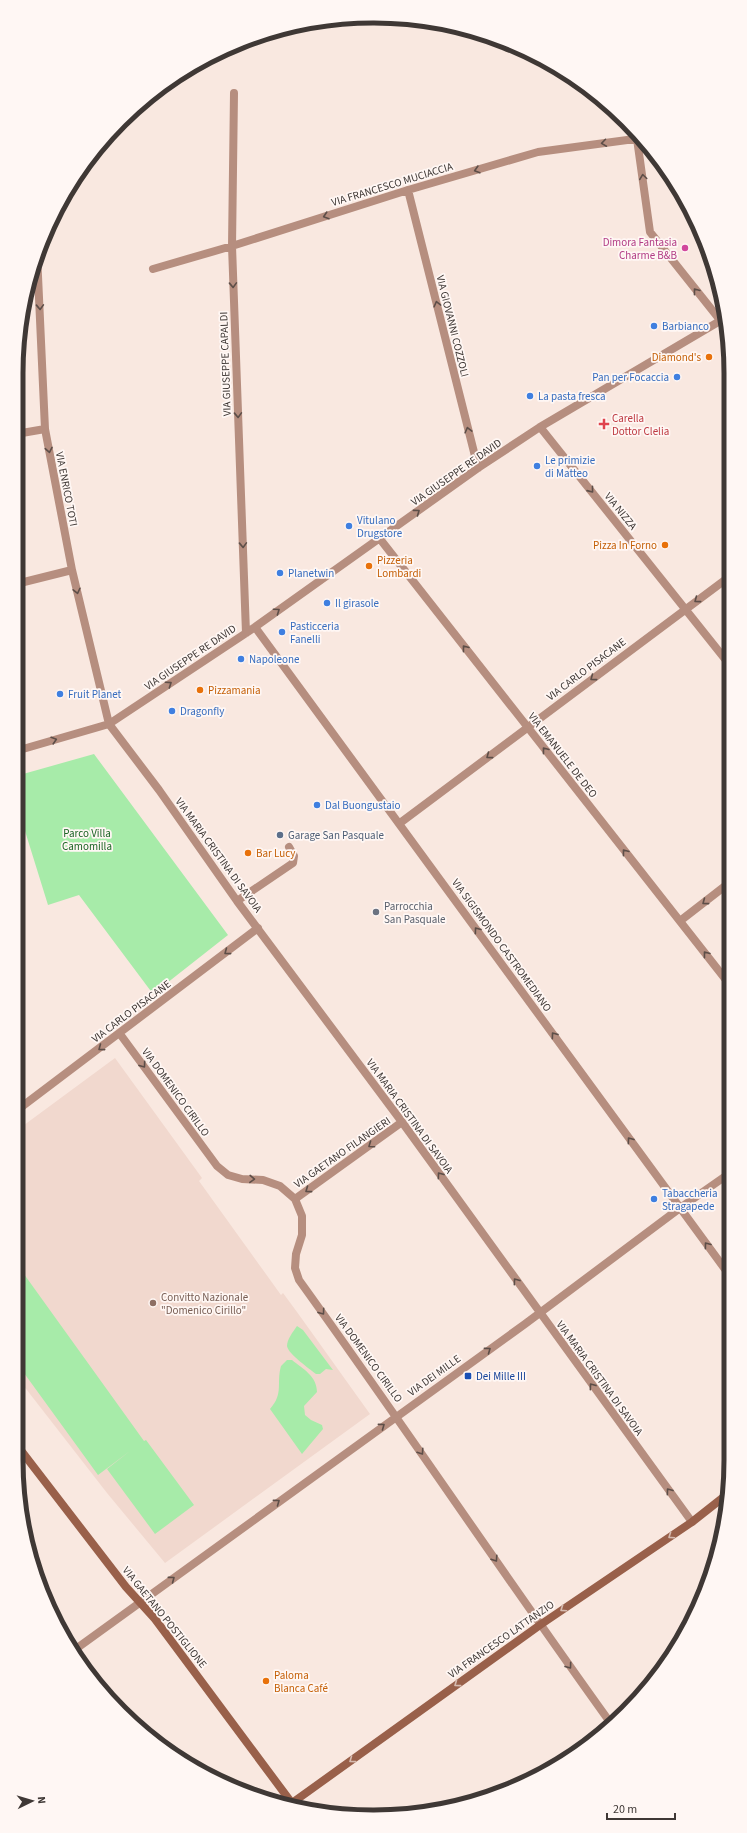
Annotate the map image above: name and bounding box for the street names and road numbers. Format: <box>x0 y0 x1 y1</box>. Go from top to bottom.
street label: VIA FRANCESCO MUCIACCIA <box>330 159 455 210</box>
street label: VIA GIOVANNI COZZOLI <box>433 274 472 379</box>
street label: VIA GIUSEPPE CAPALDI <box>216 312 235 416</box>
street label: VIA GIUSEPPE RE DAVID <box>408 435 505 509</box>
street label: VIA ENRICO TOTI <box>52 450 81 528</box>
street label: VIA NIZZA <box>601 489 640 533</box>
street label: VIA GIUSEPPE RE DAVID <box>141 621 239 694</box>
street label: VIA CARLO PISACANE <box>544 634 629 704</box>
street label: VIA EMANUELE DE DEO <box>525 710 601 801</box>
street label: VIA MARIA CRISTINA DI SAVOIA <box>172 795 265 916</box>
street label: VIA SIGISMONDO CASTROMEDIANO <box>448 876 555 1015</box>
street label: VIA CARLO PISACANE <box>89 976 174 1046</box>
street label: VIA DOMENICO CIRILLO <box>138 1045 213 1140</box>
street label: VIA MARIA CRISTINA DI SAVOIA <box>363 1056 456 1177</box>
street label: VIA GAETANO FILANGIERI <box>291 1113 394 1191</box>
street label: VIA DOMENICO CIRILLO <box>331 1311 406 1406</box>
street label: VIA MARIA CRISTINA DI SAVOIA <box>553 1318 646 1439</box>
street label: VIA DEI MILLE <box>405 1351 464 1400</box>
street label: VIA GAETANO POSTIGLIONE <box>119 1563 210 1671</box>
street label: VIA FRANCESCO LATTANZIO <box>445 1597 557 1682</box>

